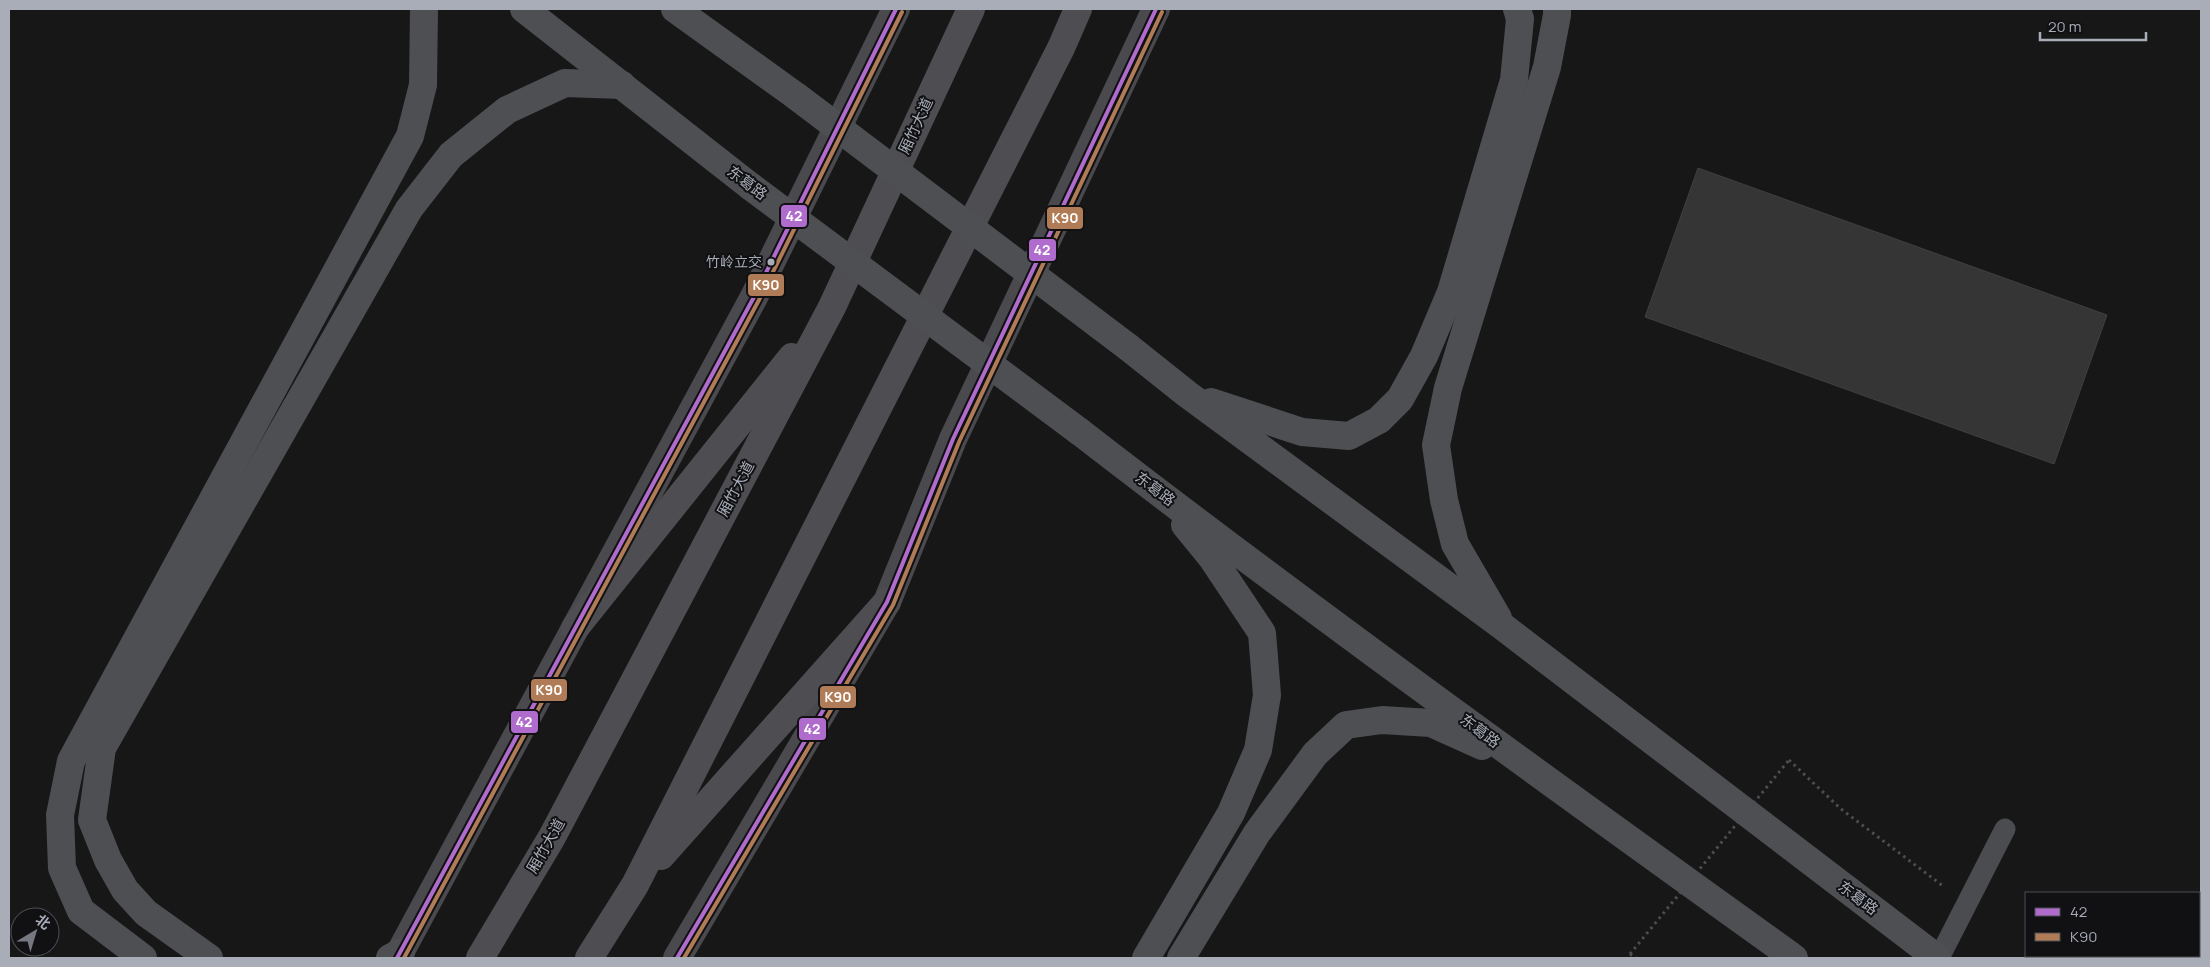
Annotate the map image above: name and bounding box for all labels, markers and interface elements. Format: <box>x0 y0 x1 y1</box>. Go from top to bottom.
scale bar <box>2040 10 2146 42</box>
text: 20 m <box>2048 16 2081 37</box>
street label: 厢竹大道 <box>893 94 938 157</box>
street label: 东葛路 <box>723 161 772 205</box>
line badge: 42 <box>780 204 808 228</box>
text: 42 <box>786 206 802 225</box>
line badge: K90 <box>1046 206 1084 230</box>
text: K90 <box>1052 208 1078 227</box>
line badge: 42 <box>1028 238 1057 262</box>
text: 42 <box>1034 240 1050 259</box>
place label: 竹岭立交 <box>706 252 762 271</box>
marker: 竹岭立交 <box>766 257 776 267</box>
line badge: K90 <box>747 273 785 297</box>
text: K90 <box>753 275 779 294</box>
street label: 厢竹大道 <box>712 457 759 520</box>
street label: 东葛路 <box>1131 467 1180 511</box>
line badge: K90 <box>530 678 568 702</box>
text: K90 <box>536 680 562 699</box>
line badge: K90 <box>819 685 857 709</box>
text: K90 <box>825 687 851 706</box>
street label: 东葛路 <box>1456 709 1505 753</box>
line badge: 42 <box>510 710 539 734</box>
text: 42 <box>516 712 532 731</box>
line badge: 42 <box>798 717 827 741</box>
text: 42 <box>804 719 820 738</box>
street label: 厢竹大道 <box>521 815 570 877</box>
street label: 东葛路 <box>1834 876 1883 920</box>
legend <box>2025 892 2200 957</box>
text: 42 <box>2070 901 2087 922</box>
north arrow <box>10 907 60 957</box>
text: 北 <box>32 910 55 933</box>
text: K90 <box>2070 926 2097 947</box>

